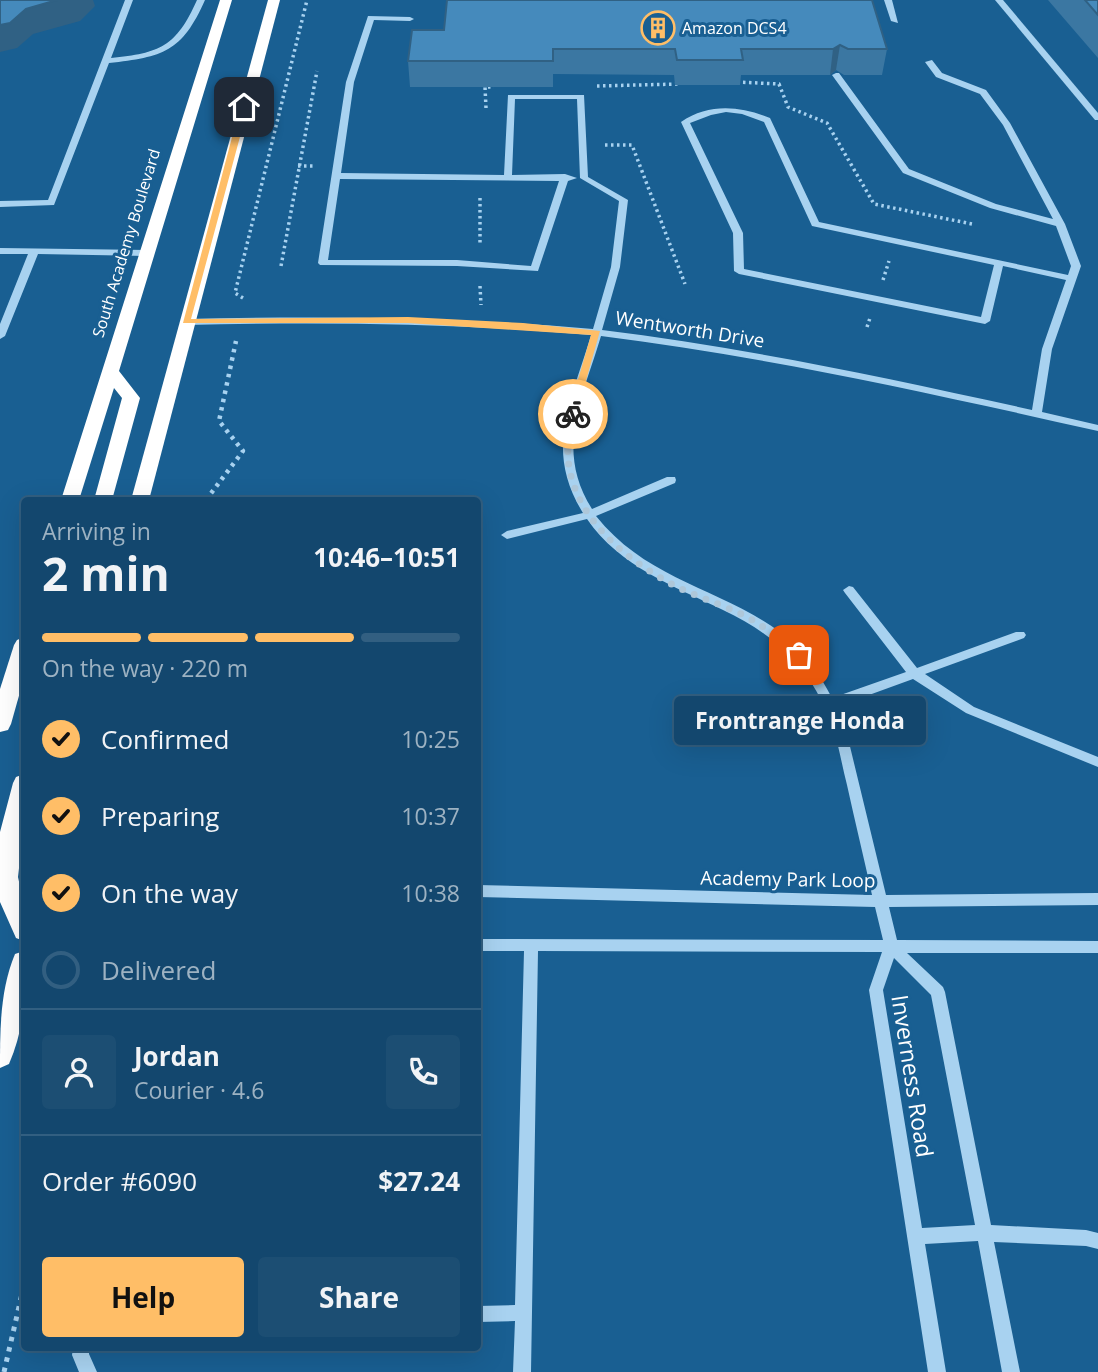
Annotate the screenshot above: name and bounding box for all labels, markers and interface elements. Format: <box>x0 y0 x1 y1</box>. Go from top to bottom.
building icon: Amazon DCS4 <box>639 9 677 47</box>
place label: Amazon DCS4 <box>682 17 787 39</box>
pin <box>214 77 274 137</box>
icon: home <box>225 88 263 126</box>
street label: South Academy Boulevard <box>87 146 165 340</box>
street label: Wentworth Drive <box>614 304 766 354</box>
courier <box>538 379 608 449</box>
icon: bike <box>554 395 592 433</box>
text: Arriving in <box>42 515 151 547</box>
text: 10:46–10:51 <box>313 539 460 575</box>
text: 2 min <box>42 542 170 604</box>
pin <box>769 625 829 685</box>
icon: bag <box>780 636 818 674</box>
text: On the way · 220 m <box>42 652 248 684</box>
callout: Frontrange Honda <box>673 697 925 746</box>
text: Frontrange Honda <box>695 704 905 736</box>
icon: check <box>42 720 80 758</box>
text: Confirmed <box>101 721 229 757</box>
text: 10:25 <box>401 723 460 755</box>
icon: check <box>42 797 80 835</box>
text: Preparing <box>101 798 219 834</box>
text: 10:37 <box>401 800 460 832</box>
street label: Academy Park Loop <box>700 864 876 894</box>
icon: check <box>42 874 80 912</box>
text: On the way <box>101 875 238 911</box>
text: 10:38 <box>401 877 460 909</box>
text: Delivered <box>101 952 216 988</box>
street label: Inverness Road <box>884 992 942 1160</box>
button: person <box>42 1035 116 1109</box>
button: phone <box>386 1035 460 1109</box>
text: Jordan <box>134 1038 220 1074</box>
text: Courier · 4.6 <box>134 1074 264 1106</box>
text: Order #6090 <box>42 1163 197 1199</box>
text: $27.24 <box>378 1163 460 1199</box>
button: Help <box>42 1257 244 1337</box>
button: Share <box>258 1257 460 1337</box>

